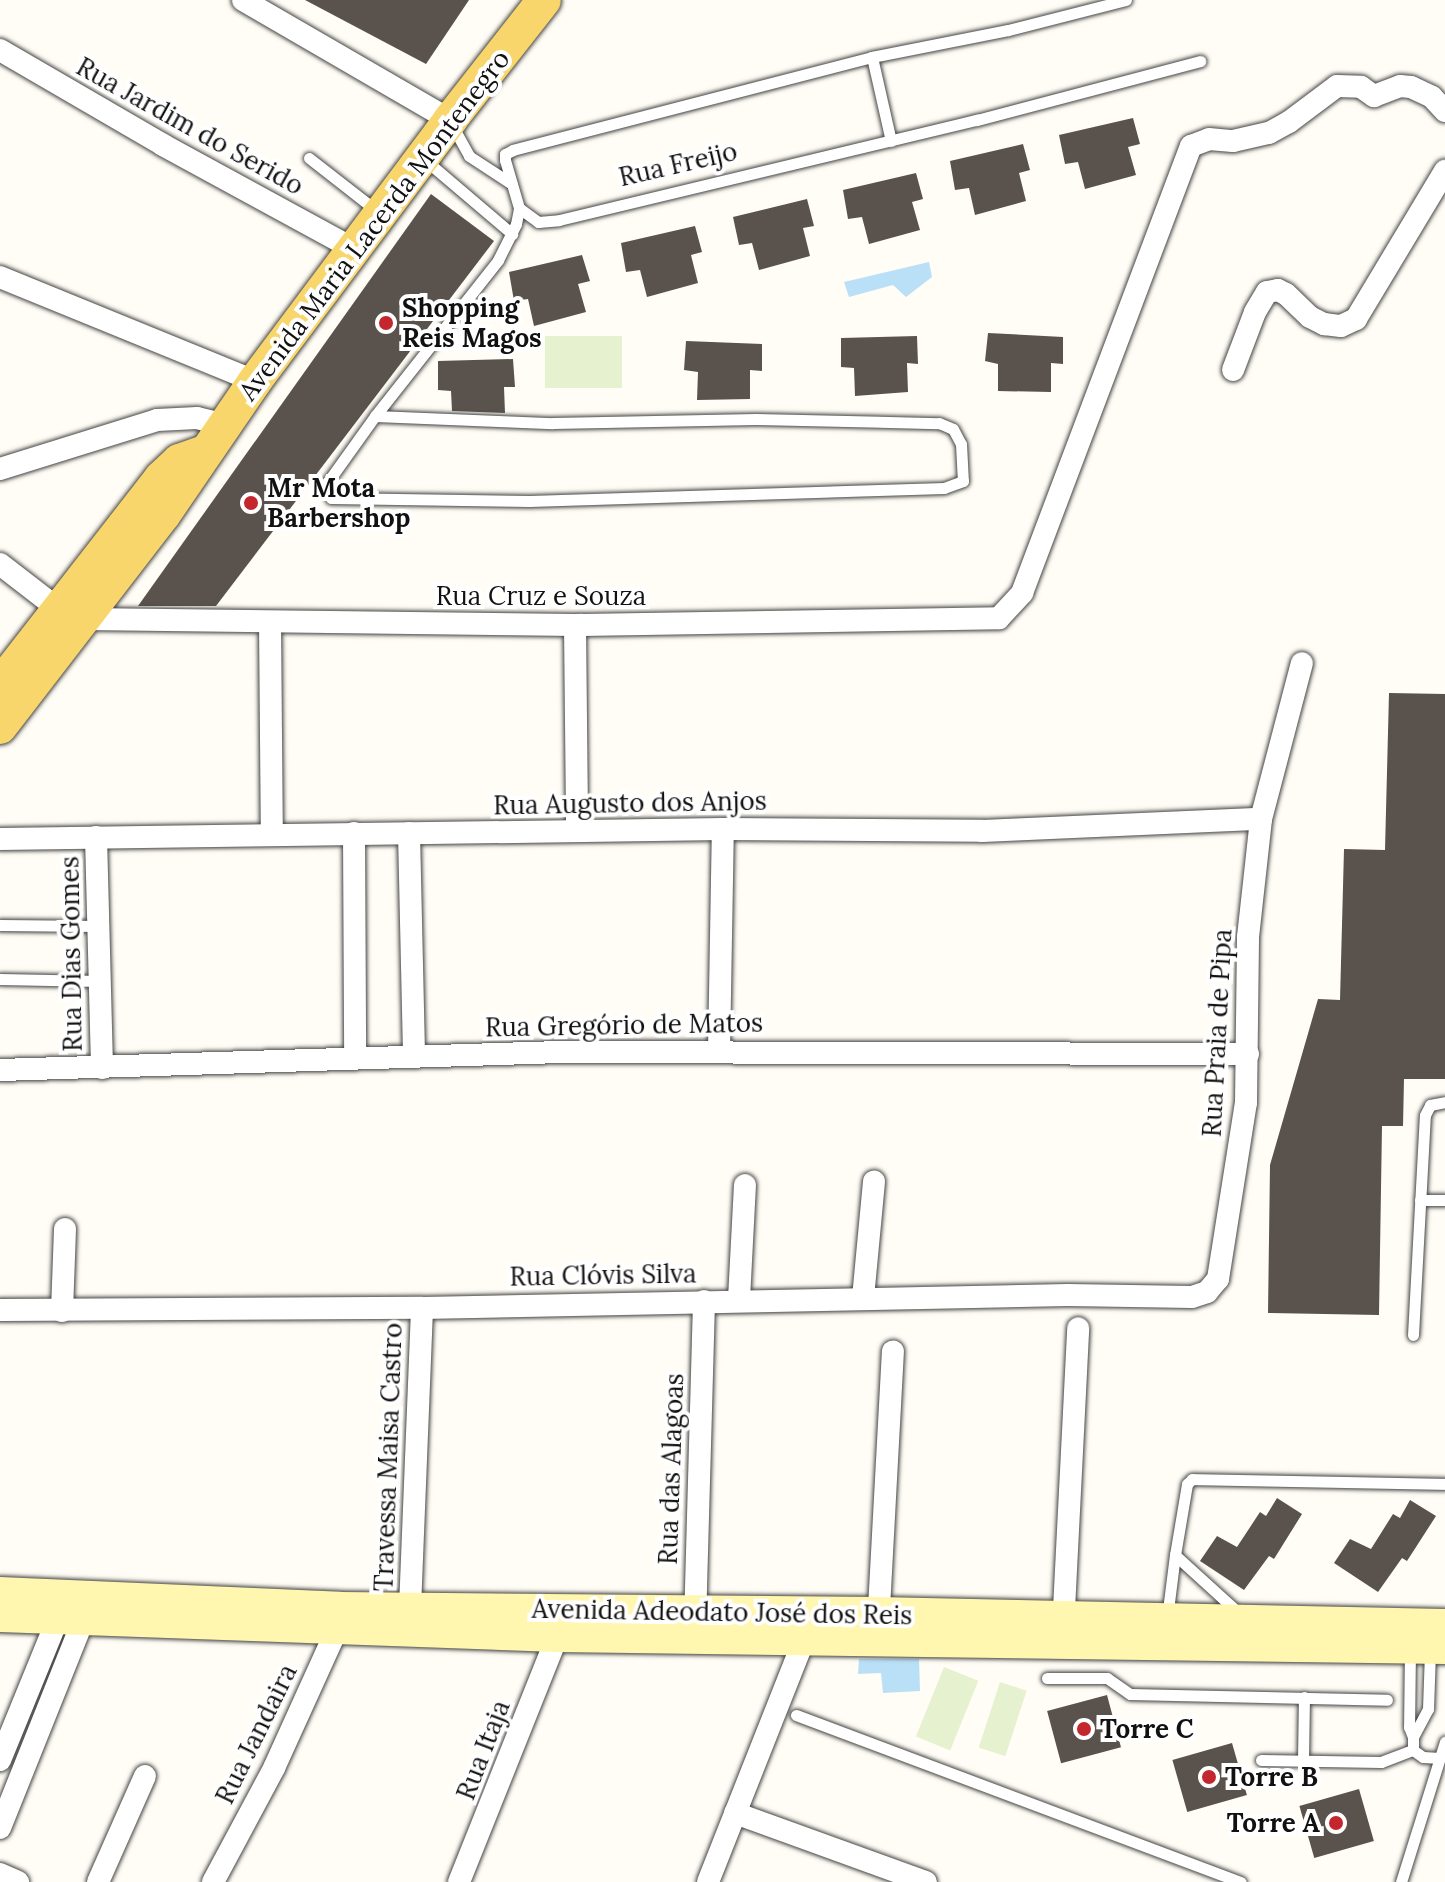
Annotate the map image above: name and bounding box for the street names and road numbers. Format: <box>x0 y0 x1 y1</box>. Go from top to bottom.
street label: Avenida Maria Lacerda Montenegro <box>232 44 516 406</box>
street label: Rua Jardim do Serido <box>71 51 309 201</box>
street label: Rua Freijo <box>616 135 740 193</box>
street label: Rua Cruz e Souza <box>436 580 646 612</box>
street label: Rua Augusto dos Anjos <box>493 785 767 821</box>
street label: Rua Dias Gomes <box>54 856 88 1052</box>
street label: Rua Praia de Pipa <box>1196 928 1238 1138</box>
street label: Rua Gregório de Matos <box>485 1007 763 1043</box>
street label: Rua Clóvis Silva <box>509 1258 697 1292</box>
street label: Travessa Maisa Castro <box>368 1322 408 1592</box>
street label: Rua das Alagoas <box>652 1373 690 1565</box>
street label: Avenida Adeodato José dos Reis <box>531 1593 913 1631</box>
street label: Rua Jandaira <box>209 1659 303 1809</box>
street label: Rua Itaja <box>450 1696 516 1804</box>

